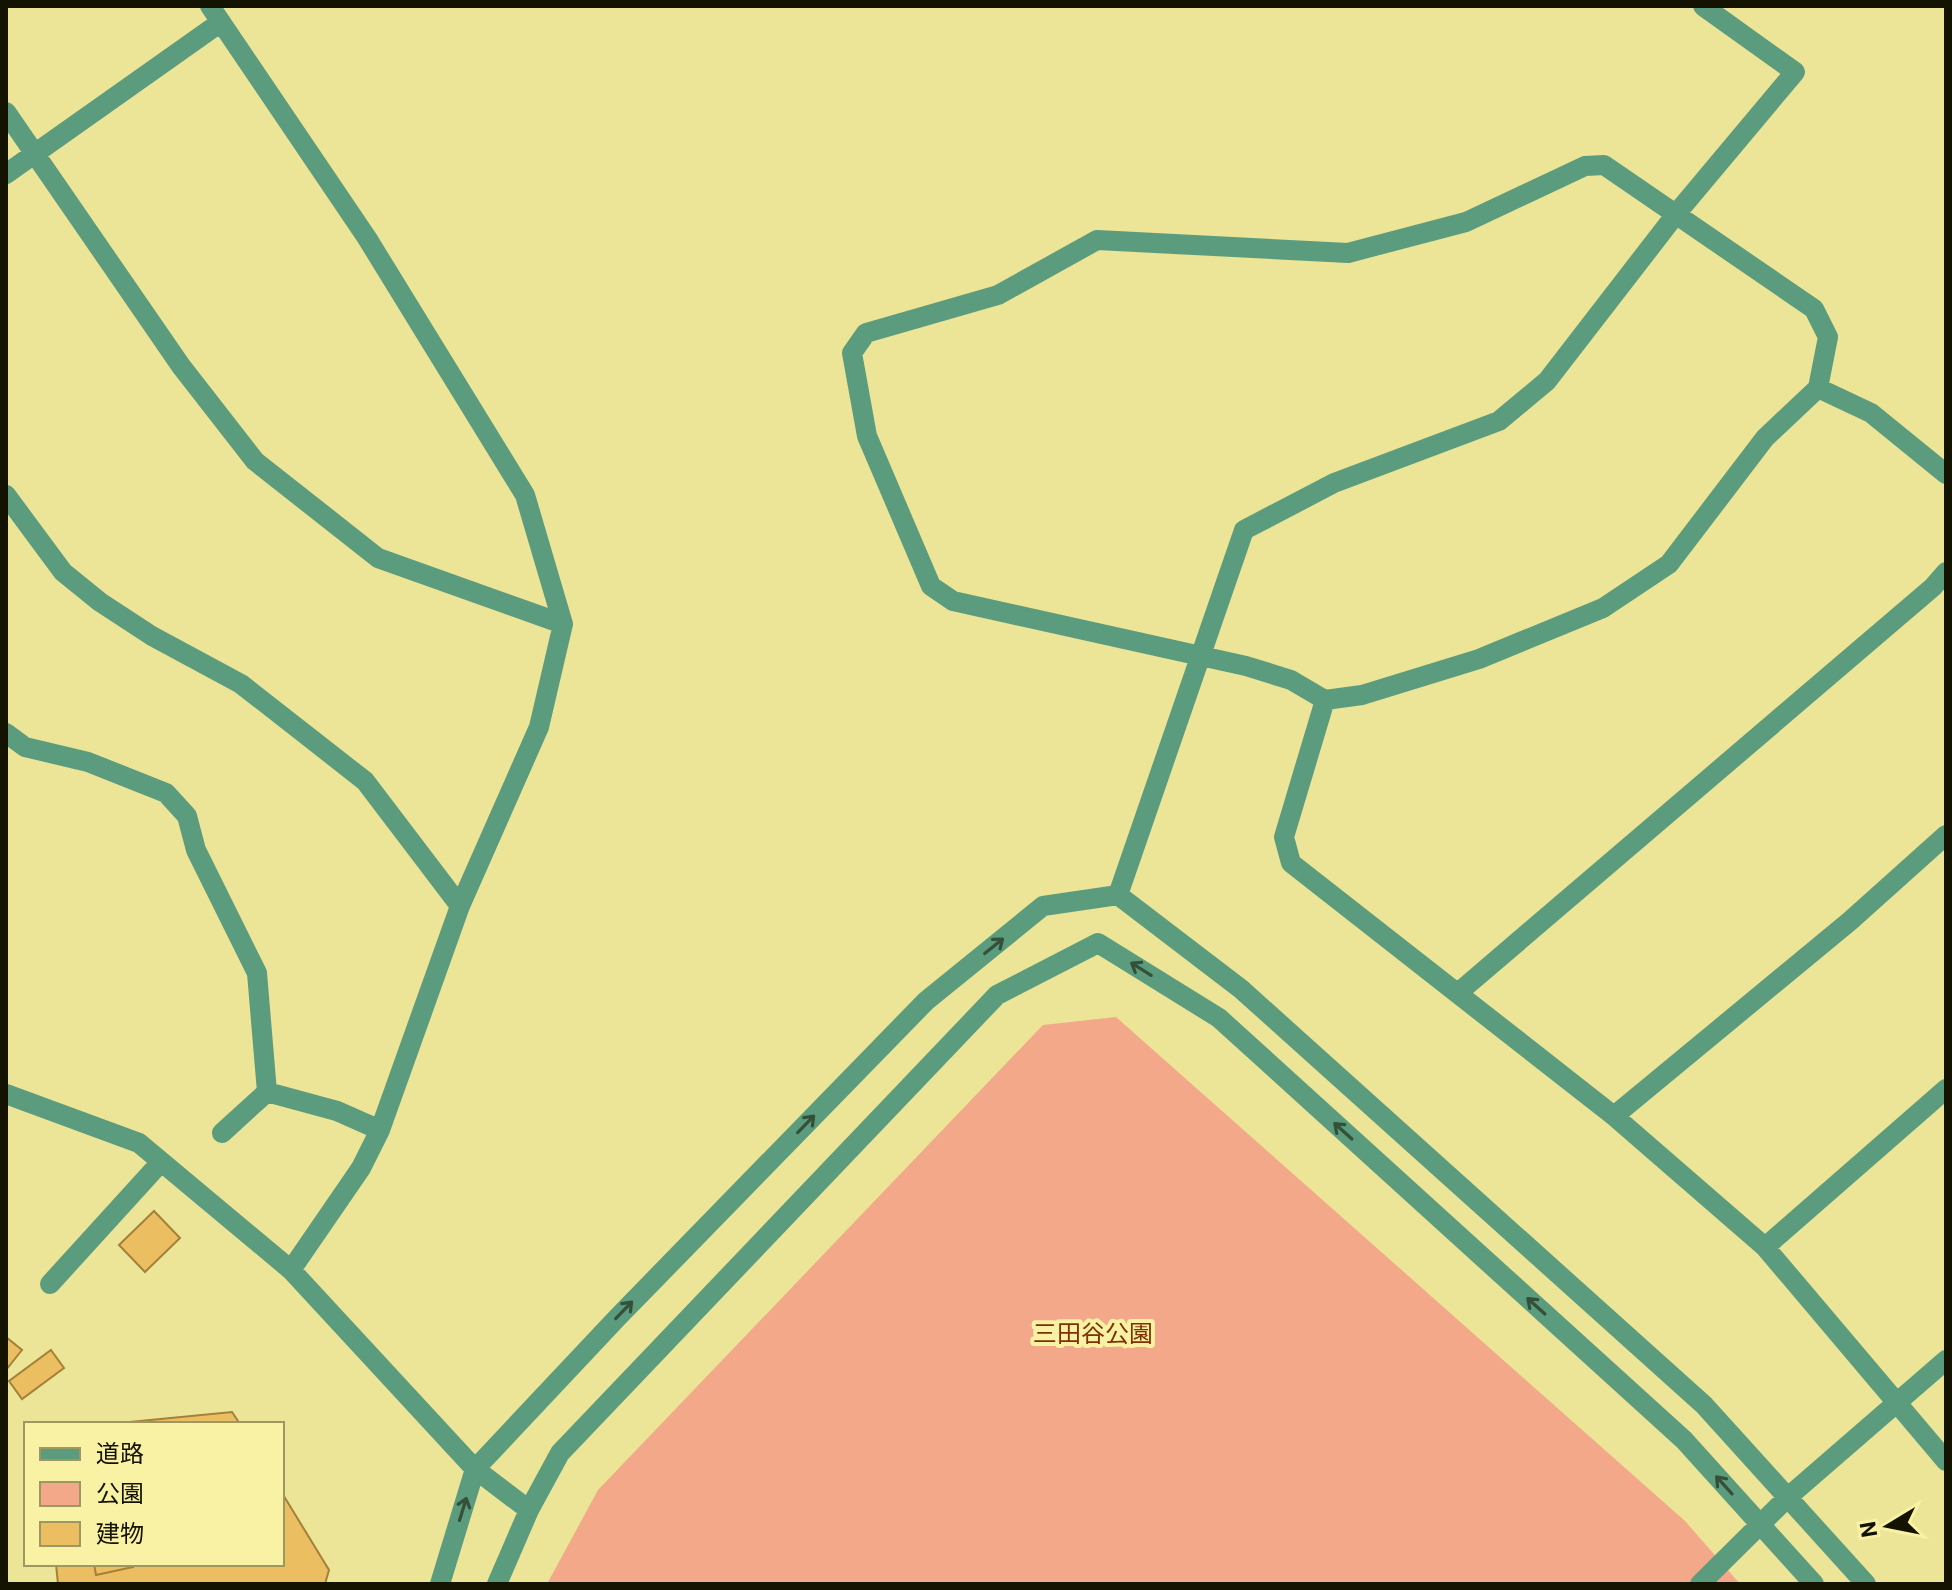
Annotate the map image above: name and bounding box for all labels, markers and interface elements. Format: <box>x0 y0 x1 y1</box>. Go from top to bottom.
one-way arrow <box>984 937 1005 955</box>
one-way arrow <box>1130 961 1153 977</box>
one-way arrow <box>796 1115 815 1134</box>
one-way arrow <box>1334 1123 1354 1141</box>
one-way arrow <box>1526 1297 1546 1315</box>
one-way arrow <box>615 1300 634 1320</box>
park label: 三田谷公園 <box>1033 1320 1153 1348</box>
legend <box>24 1422 284 1566</box>
text: 道路 <box>96 1440 144 1468</box>
one-way arrow <box>1716 1475 1734 1495</box>
text: 公園 <box>96 1480 144 1508</box>
north arrow <box>1848 1486 1928 1566</box>
one-way arrow <box>456 1497 471 1523</box>
text: 建物 <box>96 1520 144 1548</box>
text: N <box>1855 1520 1882 1539</box>

